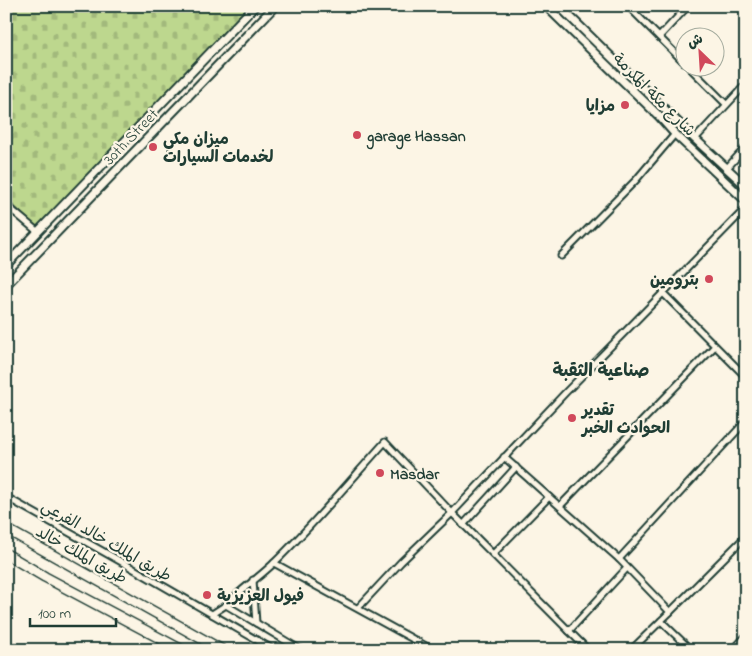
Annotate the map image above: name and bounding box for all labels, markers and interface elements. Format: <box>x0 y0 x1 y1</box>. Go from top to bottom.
north arrow <box>674 28 724 78</box>
text: ش <box>684 29 707 54</box>
street label: شارع مكة المكرمة <box>606 48 701 143</box>
place label: مزايا <box>586 95 615 119</box>
marker: مزايا <box>619 99 631 111</box>
street label: 30th Street <box>98 103 165 171</box>
place label: garage Hassan <box>366 125 466 150</box>
place label: ميزان مكي لخدمات السيارات <box>163 128 274 170</box>
marker: garage Hassan <box>351 129 363 141</box>
marker: ميزان مكي لخدمات السيارات <box>147 141 159 153</box>
place label: بترومين <box>650 269 699 293</box>
marker: بترومين <box>703 273 715 285</box>
district label: صناعية الثقبة <box>553 359 649 385</box>
place label: تقدير الحوادث الخبر <box>580 399 670 441</box>
marker: تقدير الحوادث الخبر <box>566 412 578 424</box>
place label: Masdar <box>390 463 440 487</box>
marker: Masdar <box>374 467 386 479</box>
street label: طريق الملك خالد الفرعي <box>39 495 175 585</box>
street label: طريق الملك خالد <box>33 521 131 587</box>
place label: فيول العزيزية <box>217 585 304 609</box>
marker: فيول العزيزية <box>201 589 213 601</box>
scale bar <box>30 596 116 628</box>
text: 100 m <box>38 603 71 625</box>

